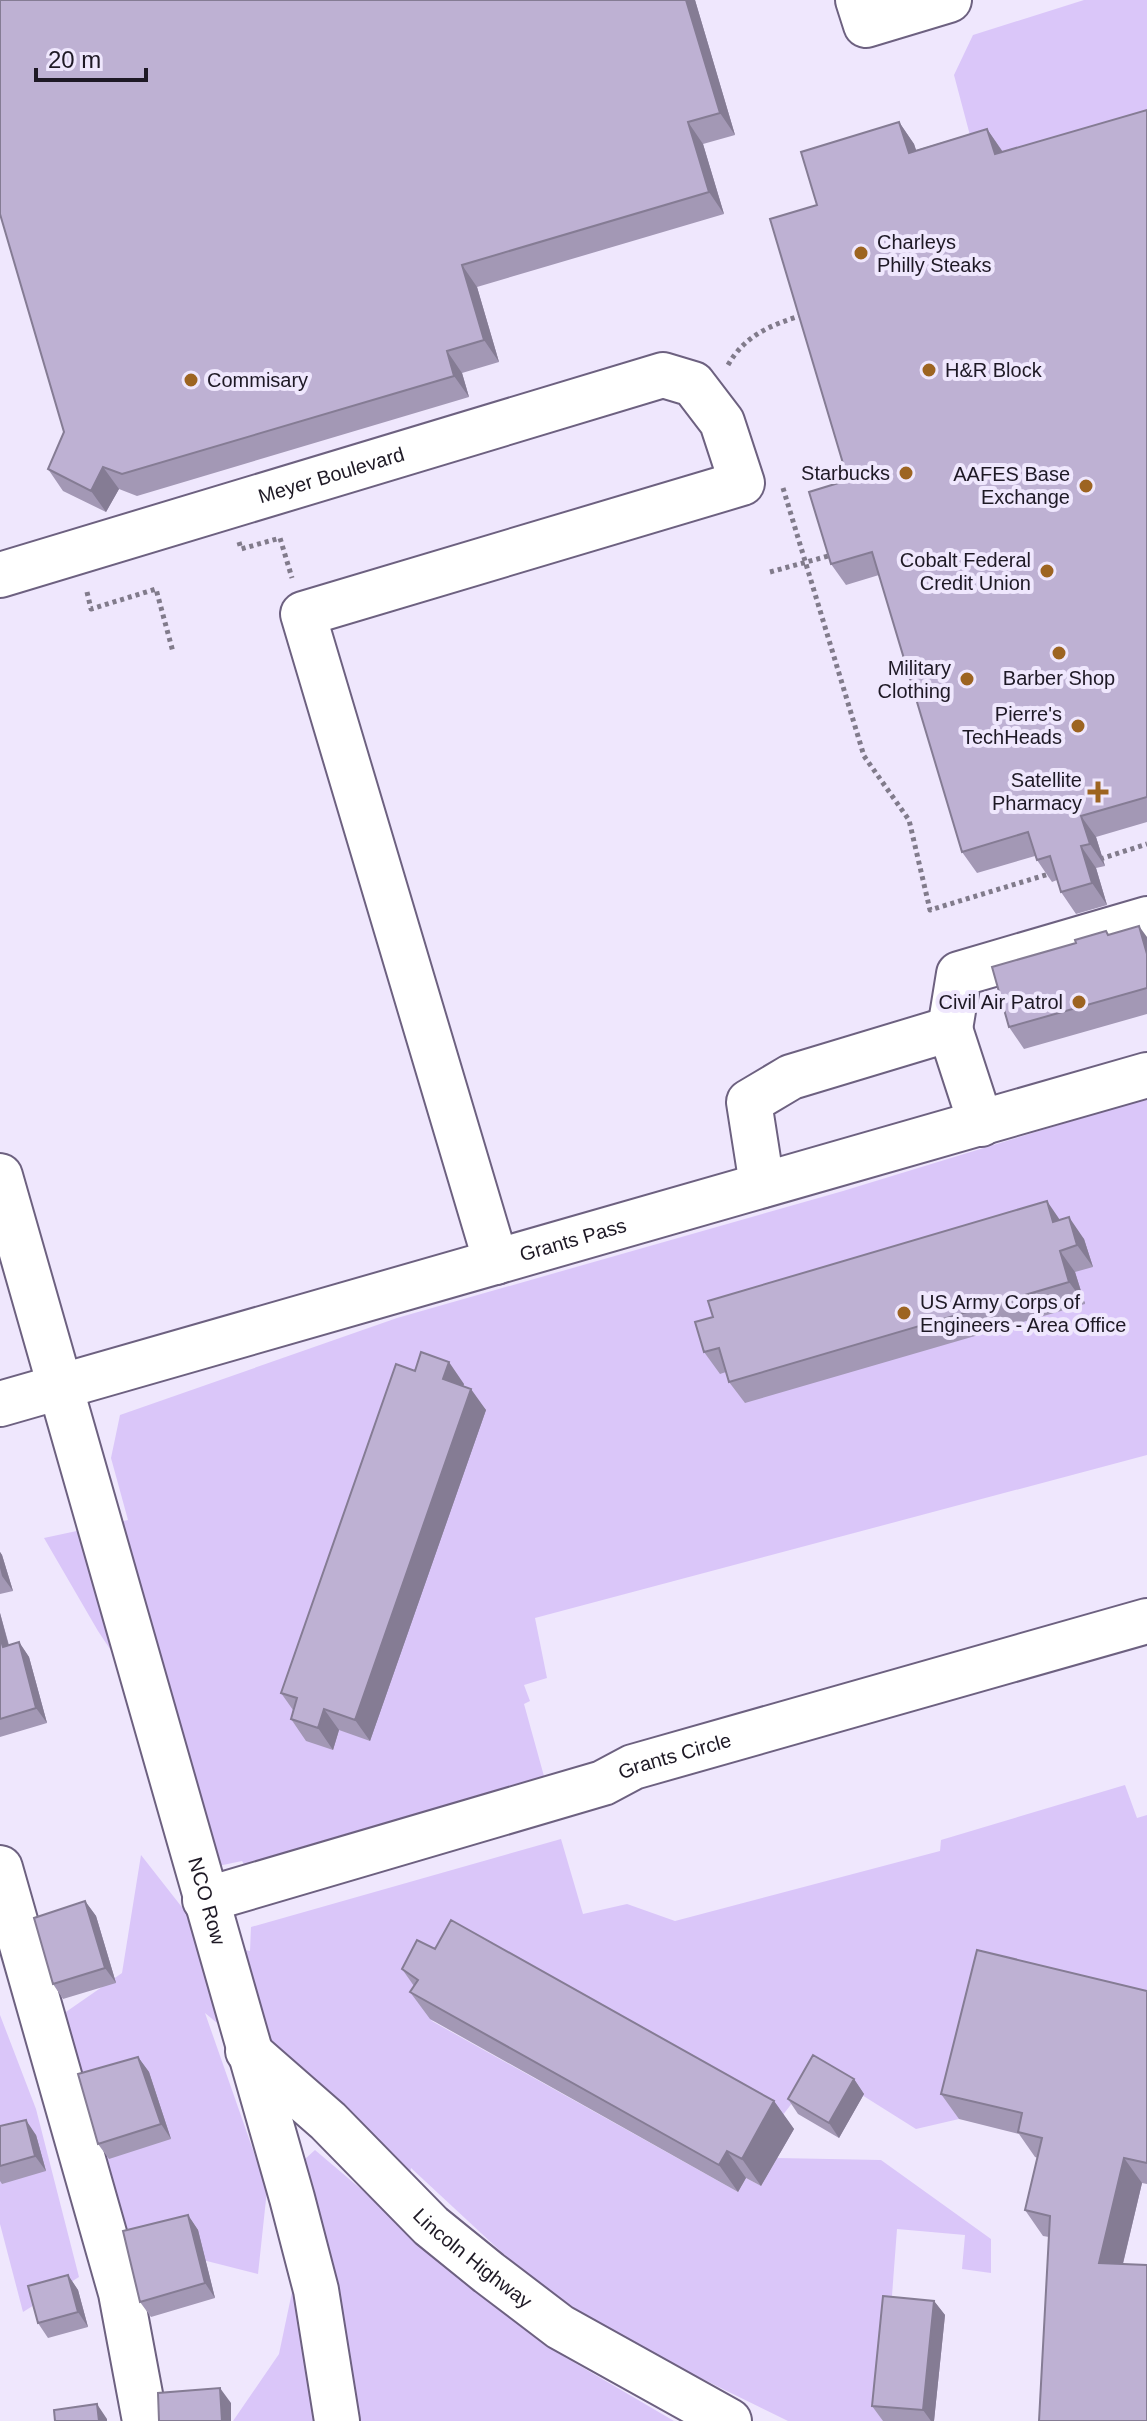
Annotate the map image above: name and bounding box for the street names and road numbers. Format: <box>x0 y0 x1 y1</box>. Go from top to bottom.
street label: Meyer Boulevard <box>256 443 407 507</box>
street label: Grants Pass <box>517 1214 629 1265</box>
street label: Grants Circle <box>614 1729 734 1784</box>
street label: NCO Row <box>184 1855 230 1948</box>
street label: Lincoln Highway <box>409 2204 536 2313</box>

